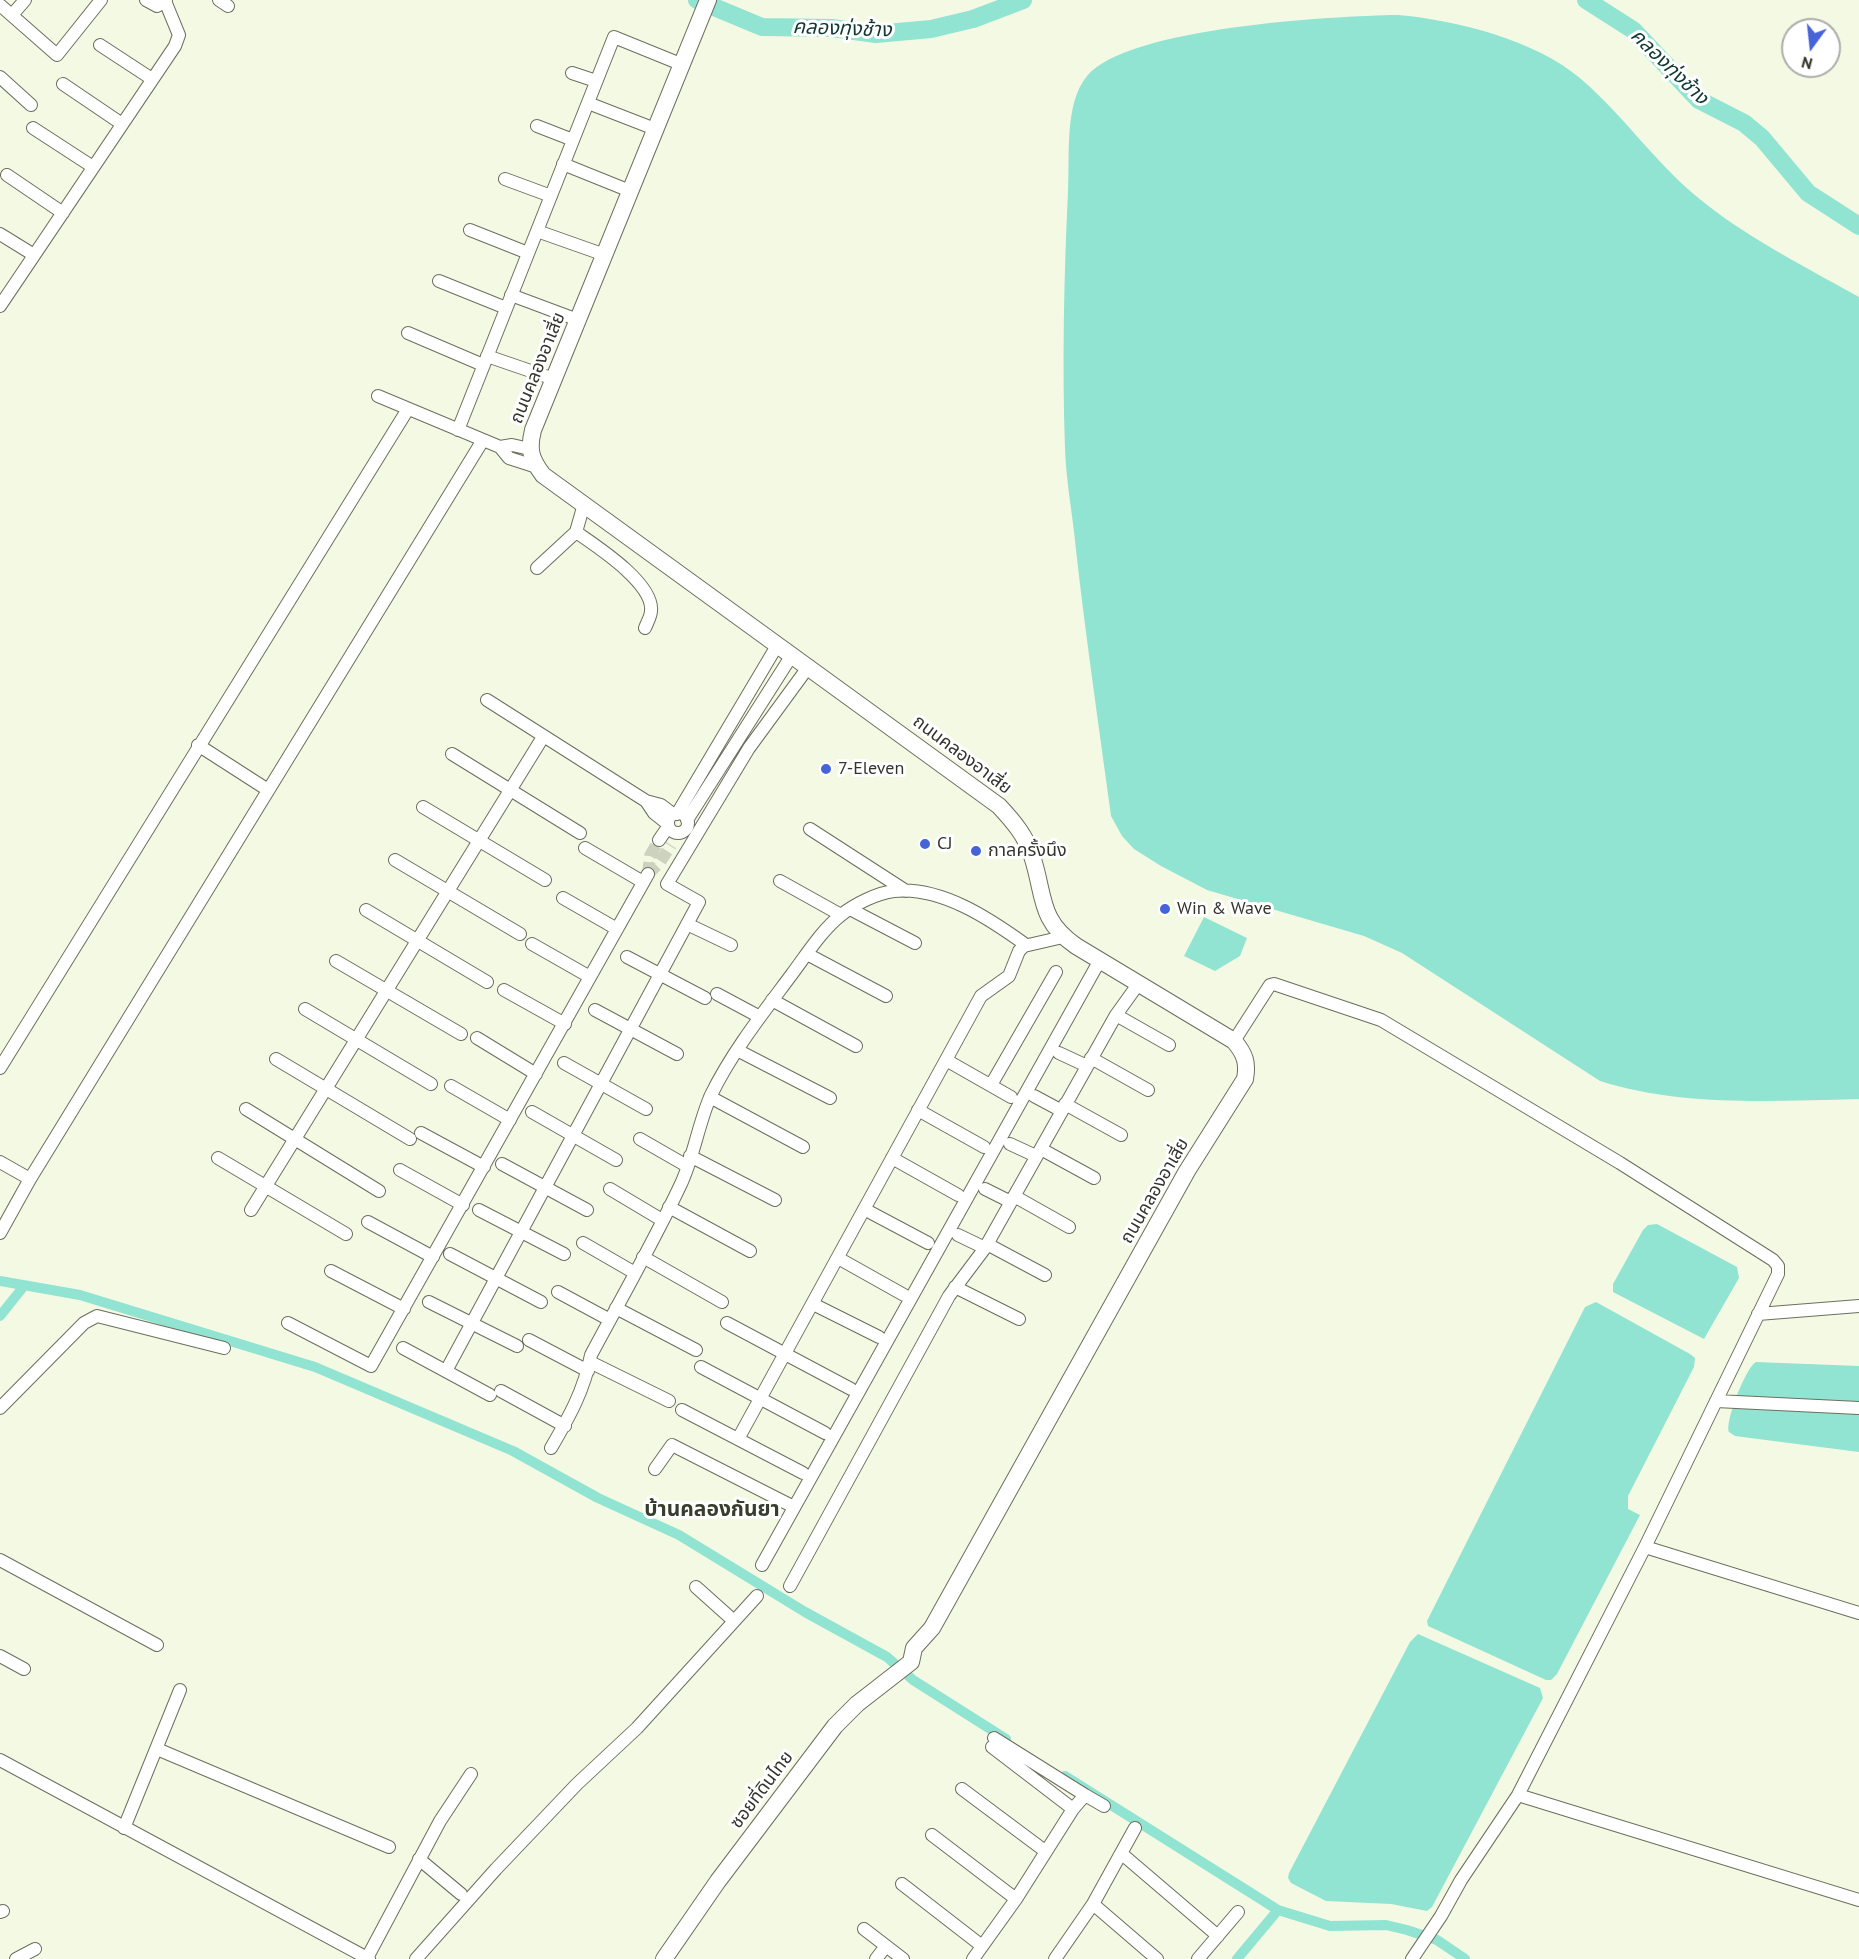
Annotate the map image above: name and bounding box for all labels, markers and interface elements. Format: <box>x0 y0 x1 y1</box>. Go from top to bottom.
water label: คลองทุ่งช้าง <box>792 15 892 43</box>
north arrow <box>1781 18 1841 78</box>
water label: คลองทุ่งช้าง <box>1625 24 1713 110</box>
text: N <box>1799 52 1815 74</box>
street label: ถนนคลองอาเสี่ย <box>506 309 570 427</box>
street label: ถนนคลองอาเสี่ย <box>908 711 1016 799</box>
place label: 7-Eleven <box>838 758 904 780</box>
marker: 7-Eleven <box>819 762 833 776</box>
place label: CJ <box>937 833 953 855</box>
marker: CJ <box>918 837 932 851</box>
place label: กาลครั้งนึง <box>988 840 1067 862</box>
marker: กาลครั้งนึง <box>969 844 983 858</box>
place label: Win & Wave <box>1177 898 1272 920</box>
marker: Win & Wave <box>1158 902 1172 916</box>
street label: ถนนคลองอาเสี่ย <box>1116 1135 1194 1247</box>
district label: บ้านคลองกันยา <box>644 1497 780 1523</box>
street label: ซอยที่ดินไทย <box>726 1747 798 1833</box>

